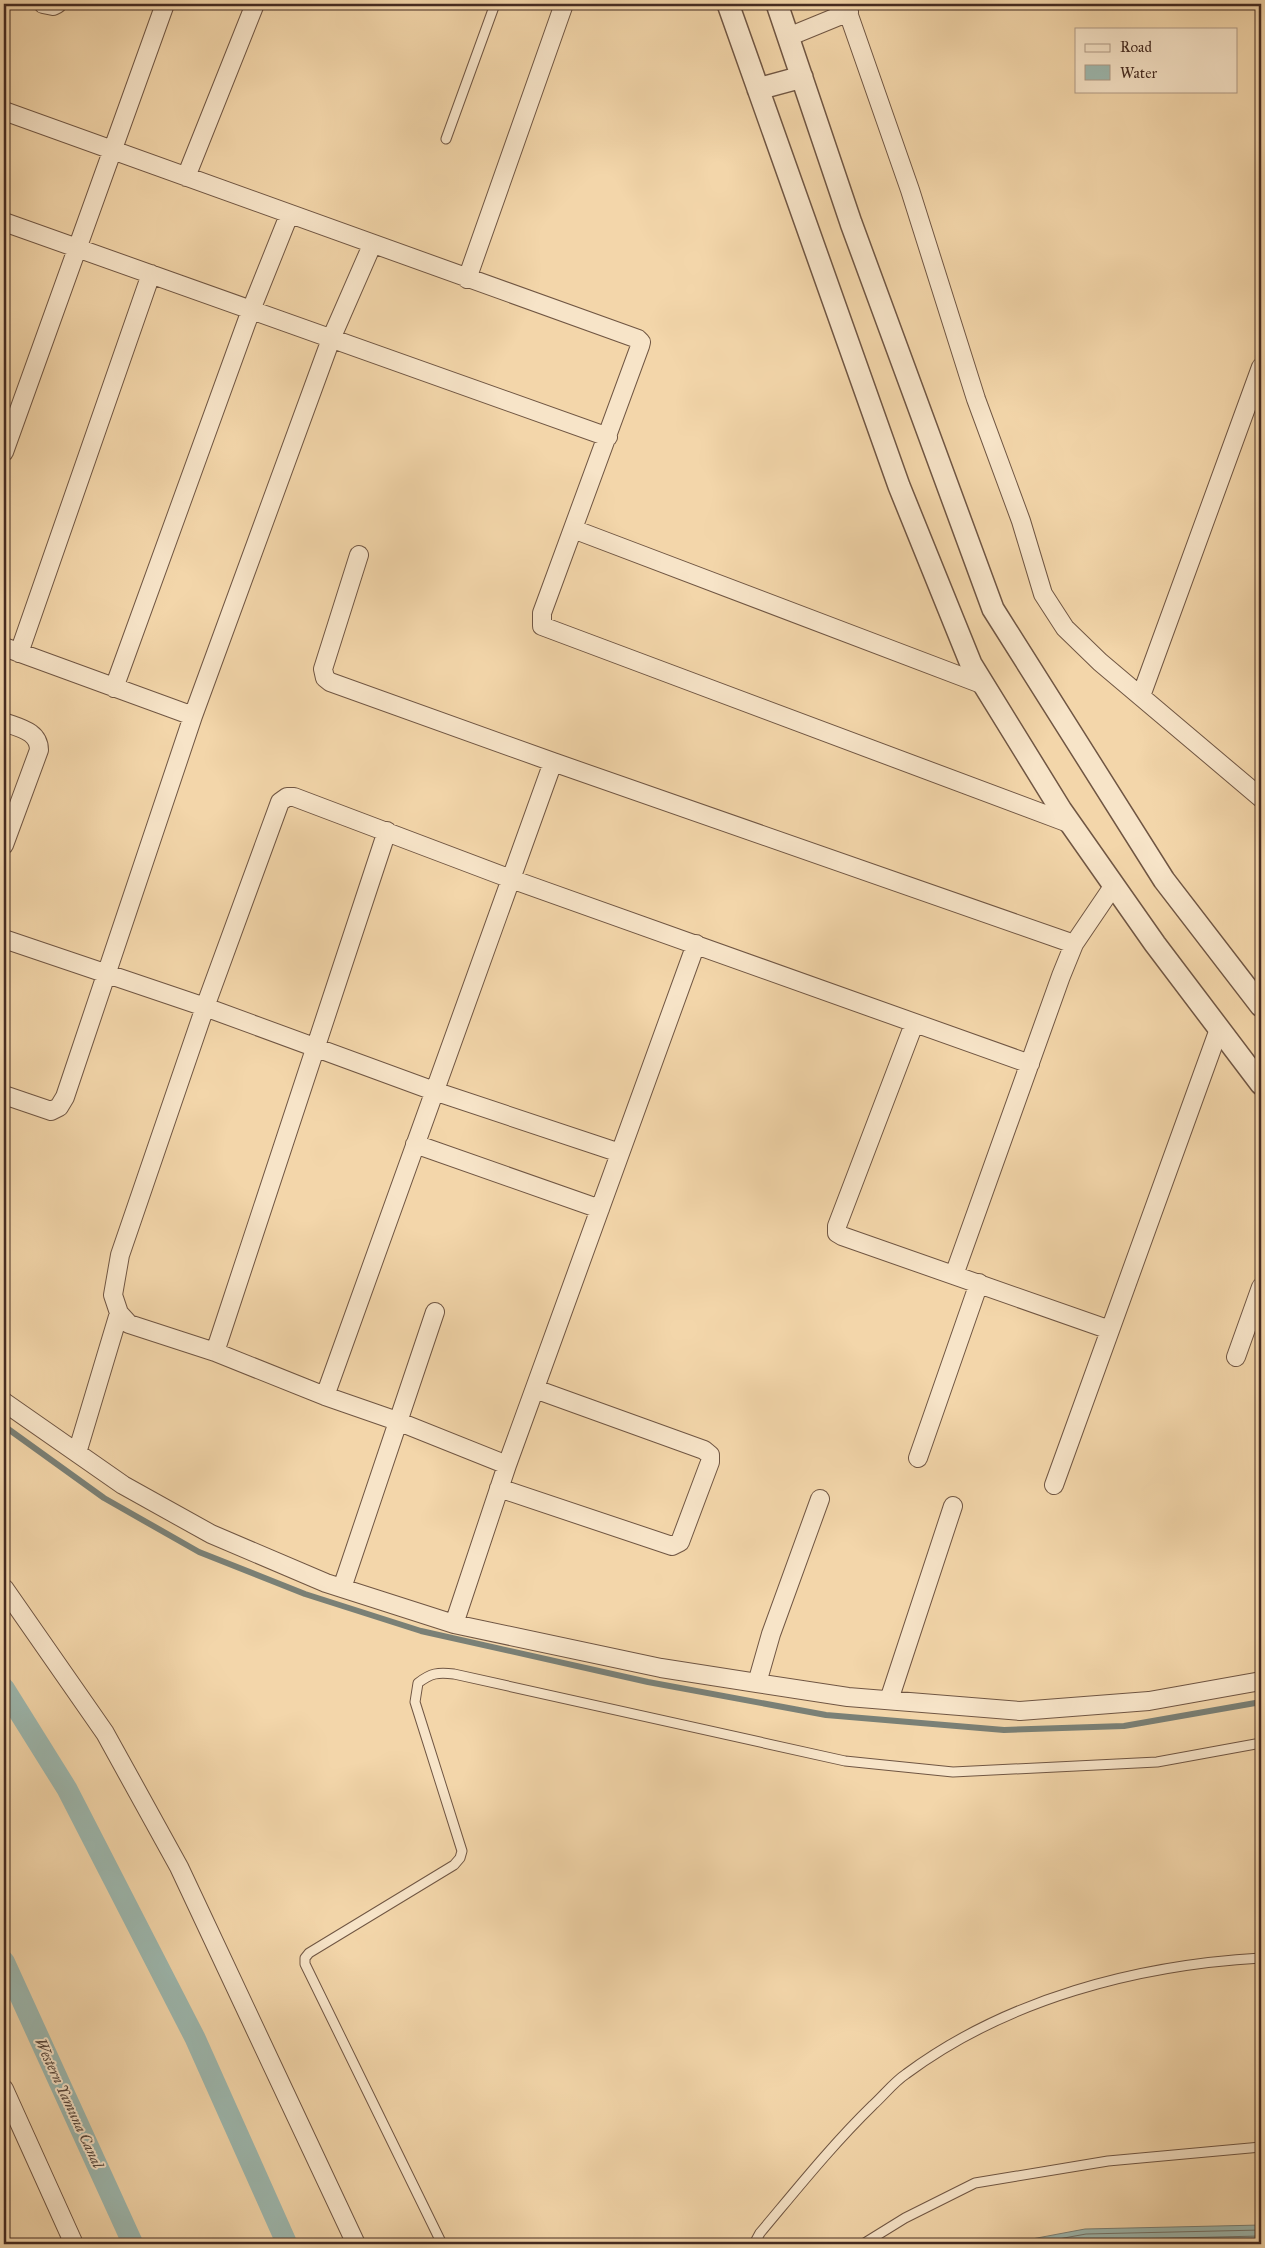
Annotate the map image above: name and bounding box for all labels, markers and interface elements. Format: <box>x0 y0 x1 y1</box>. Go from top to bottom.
legend <box>1075 28 1238 92</box>
text: Road <box>1120 38 1152 56</box>
text: Water <box>1120 64 1157 82</box>
water label: Western Yamuna Canal <box>31 2035 108 2173</box>

